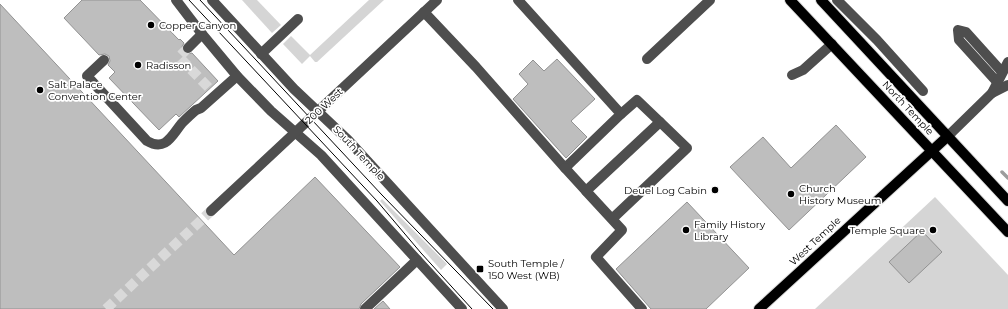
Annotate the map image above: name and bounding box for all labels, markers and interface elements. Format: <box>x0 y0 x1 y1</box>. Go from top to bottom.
place label: Copper Canyon <box>159 19 236 32</box>
marker: Copper Canyon <box>146 20 156 30</box>
place label: Radisson <box>146 59 191 72</box>
marker: Radisson <box>133 60 143 70</box>
place label: Salt Palace Convention Center <box>48 78 142 103</box>
street label: North Temple <box>880 78 936 138</box>
marker: Salt Palace Convention Center <box>35 85 45 95</box>
street label: 200 West <box>302 85 346 127</box>
street label: South Temple <box>330 123 388 183</box>
place label: Church History Museum <box>799 182 881 207</box>
place label: Deuel Log Cabin <box>624 184 707 197</box>
marker: Deuel Log Cabin <box>710 185 720 195</box>
marker: Church History Museum <box>786 189 796 199</box>
street label: West Temple <box>787 214 843 268</box>
place label: Family History Library <box>694 218 766 243</box>
place label: Temple Square <box>850 224 925 237</box>
marker: Family History Library <box>681 225 691 235</box>
marker: Temple Square <box>928 225 938 235</box>
place label: South Temple / 150 West (WB) <box>488 257 565 282</box>
marker: South Temple / 150 West (WB) <box>475 264 485 274</box>

